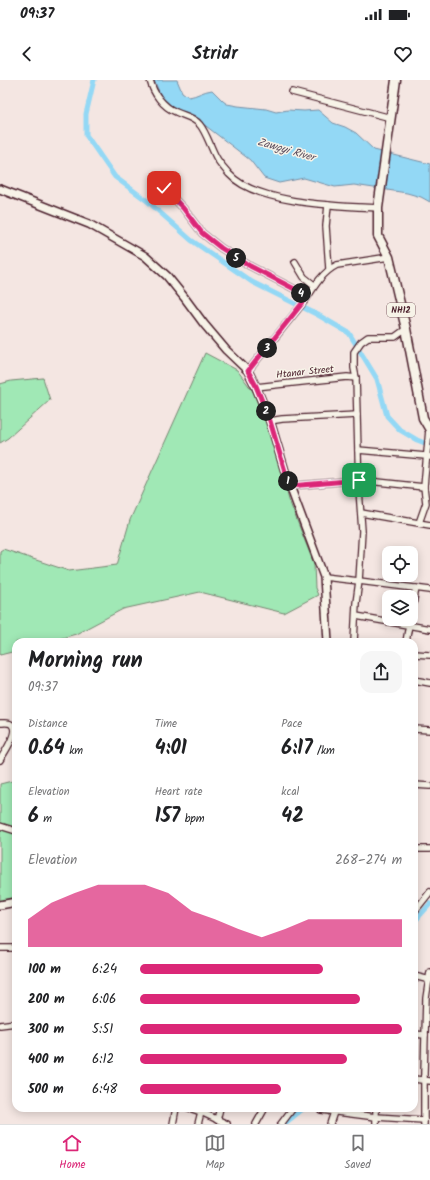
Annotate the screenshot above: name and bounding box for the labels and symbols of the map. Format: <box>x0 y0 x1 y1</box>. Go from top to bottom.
water label: Zawgyi River <box>255 133 319 167</box>
pin <box>147 171 181 205</box>
pin: 5 <box>226 248 246 268</box>
pin: 4 <box>291 283 311 303</box>
road number: NH12 <box>387 303 415 317</box>
pin: 3 <box>257 338 277 358</box>
street label: Htanar Street <box>275 361 335 383</box>
pin: 2 <box>256 401 276 421</box>
pin <box>342 463 376 497</box>
pin: 1 <box>278 471 298 491</box>

